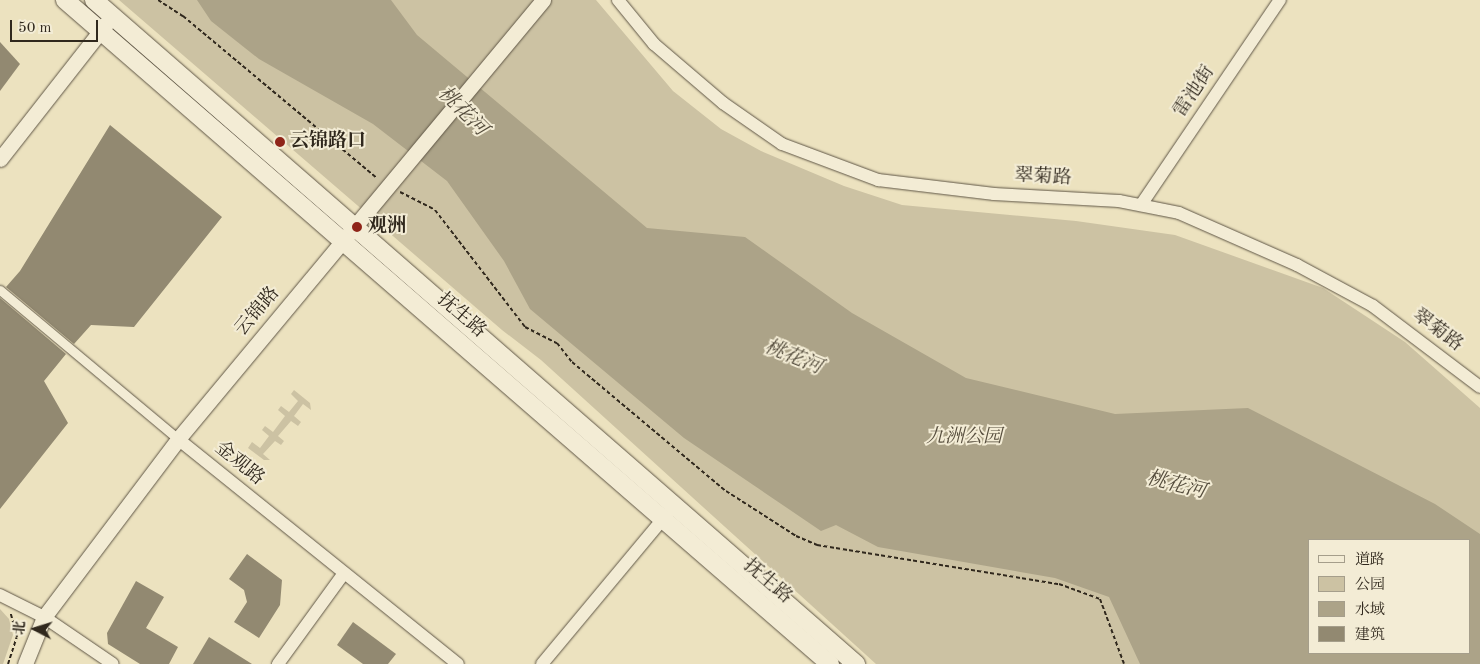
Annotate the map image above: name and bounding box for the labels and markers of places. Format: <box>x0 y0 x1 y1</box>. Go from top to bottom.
place label: 云锦路口 <box>290 131 366 153</box>
marker: 云锦路口 <box>274 136 286 148</box>
place label: 观洲 <box>368 216 406 238</box>
marker: 观洲 <box>350 220 364 234</box>

